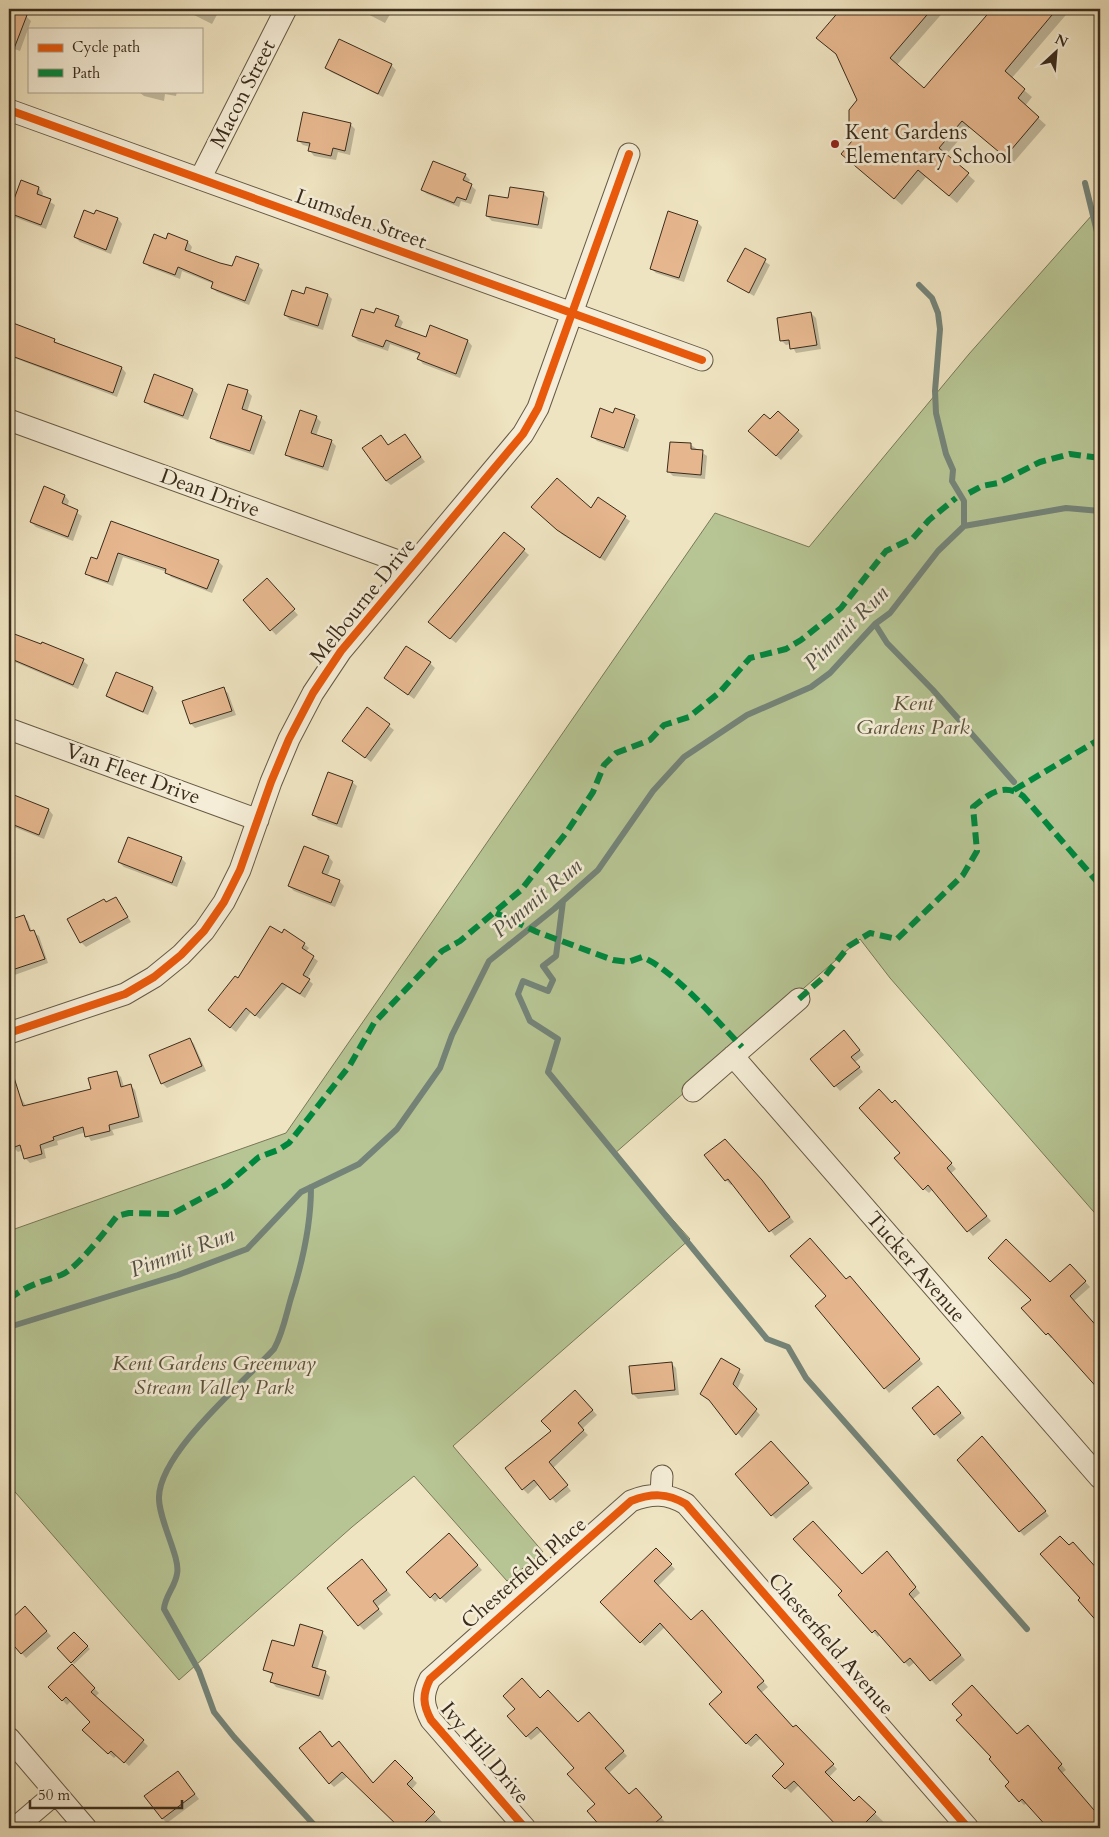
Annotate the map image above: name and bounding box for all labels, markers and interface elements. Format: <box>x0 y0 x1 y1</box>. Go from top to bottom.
legend <box>28 28 202 92</box>
north arrow <box>1032 28 1082 78</box>
text: N <box>1052 30 1071 52</box>
street label: Macon Street <box>203 35 283 153</box>
text: Cycle path <box>72 37 141 57</box>
text: Path <box>72 63 101 83</box>
place label: Kent Gardens Elementary School <box>845 118 1012 171</box>
marker: Kent Gardens Elementary School <box>829 138 841 150</box>
street label: Lumsden Street <box>291 182 431 256</box>
street label: Dean Drive <box>156 462 264 524</box>
street label: Melbourne Drive <box>303 532 423 670</box>
water label: Pimmit Run <box>797 579 895 677</box>
park label: Kent Gardens Park <box>856 689 970 742</box>
street label: Van Fleet Drive <box>62 736 204 812</box>
water label: Pimmit Run <box>486 851 589 945</box>
street label: Tucker Avenue <box>860 1205 972 1329</box>
water label: Pimmit Run <box>126 1219 239 1285</box>
park label: Kent Gardens Greenway Stream Valley Park <box>112 1349 316 1402</box>
street label: Chesterfield Place <box>455 1510 593 1636</box>
street label: Chesterfield Avenue <box>761 1567 901 1721</box>
street label: Ivy Hill Drive <box>434 1696 536 1810</box>
scale bar <box>30 1777 182 1809</box>
text: 50 m <box>38 1785 70 1805</box>

